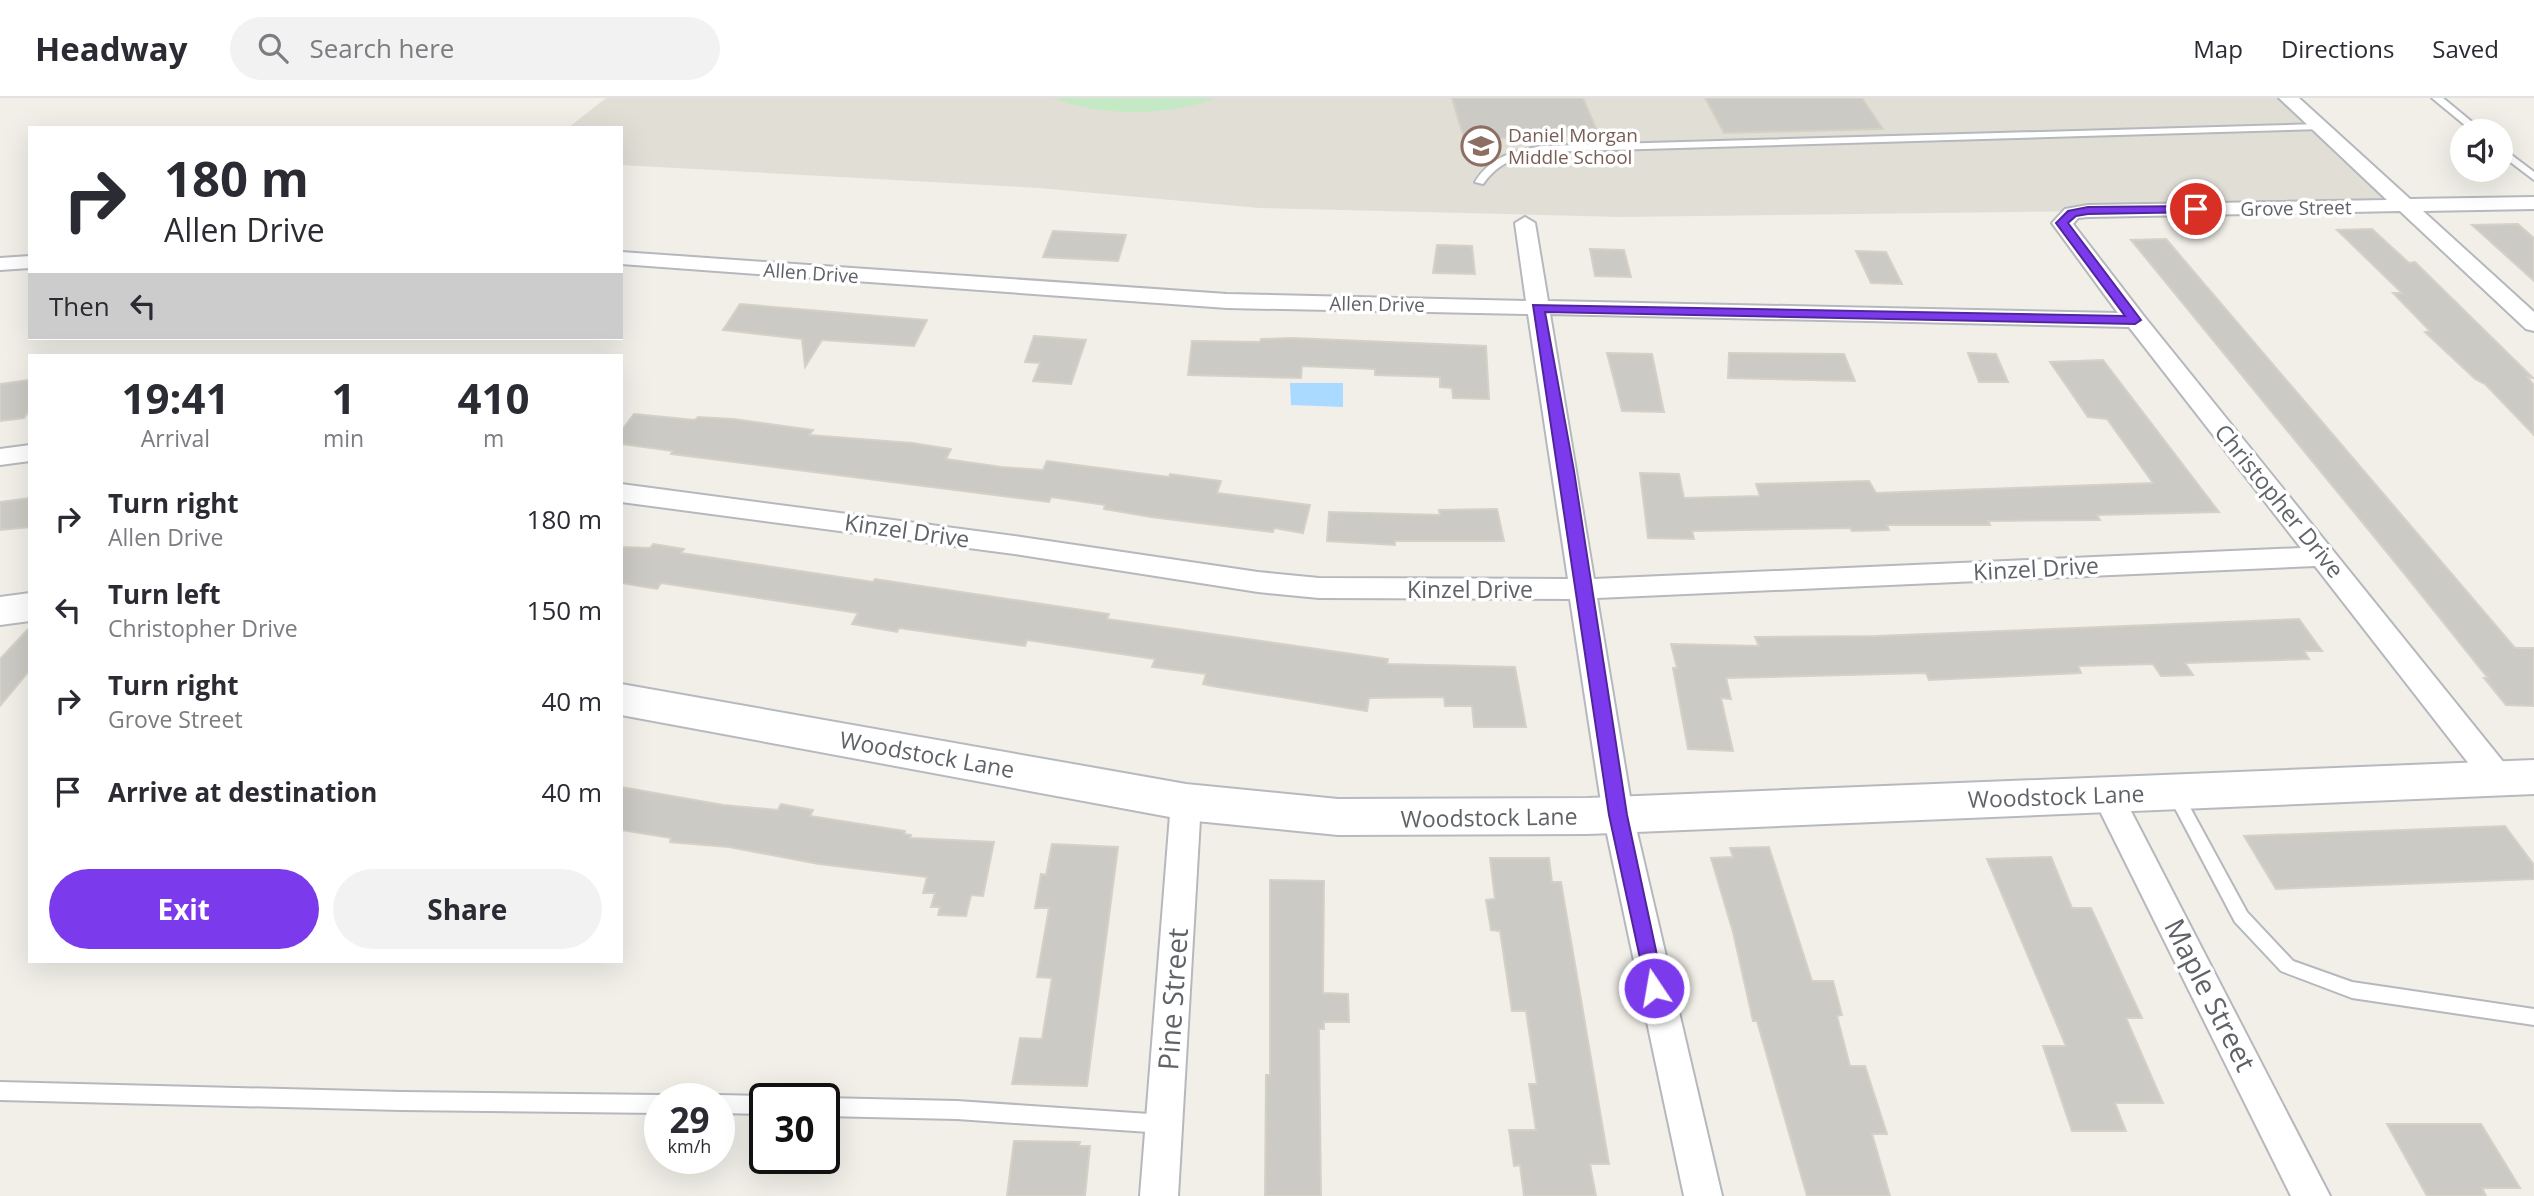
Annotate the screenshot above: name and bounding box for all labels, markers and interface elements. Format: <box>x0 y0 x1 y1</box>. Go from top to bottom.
search box <box>230 17 720 80</box>
text: Headway <box>35 26 188 71</box>
icon: search <box>254 29 292 67</box>
text: Search here <box>310 30 454 66</box>
text: Map <box>2193 32 2243 65</box>
text: Directions <box>2281 32 2394 65</box>
text: Saved <box>2432 32 2499 65</box>
map controls <box>2450 119 2513 182</box>
button: sound <box>2450 119 2513 182</box>
place label: Daniel Morgan Middle School <box>1508 122 1638 170</box>
school or university icon: Daniel Morgan Middle School <box>1460 125 1502 167</box>
text: 180 m <box>164 145 309 211</box>
icon: right <box>49 154 140 245</box>
pin <box>2166 179 2226 239</box>
icon: arrive <box>2177 190 2215 228</box>
street label: Grove Street <box>2240 194 2352 222</box>
text: Allen Drive <box>164 208 325 251</box>
street label: Allen Drive <box>763 257 859 289</box>
icon: left <box>124 287 162 325</box>
text: Then <box>49 288 110 324</box>
street label: Allen Drive <box>1329 290 1425 318</box>
text: 19:41 <box>121 369 229 426</box>
text: 1 <box>331 369 356 426</box>
text: 410 <box>458 369 530 426</box>
street label: Christopher Drive <box>2208 417 2352 584</box>
text: Arrival <box>141 422 210 454</box>
text: min <box>323 422 364 454</box>
text: m <box>483 422 504 454</box>
text: Turn right <box>108 485 239 521</box>
icon: right <box>49 500 87 538</box>
text: 180 m <box>527 501 602 537</box>
street label: Kinzel Drive <box>843 505 972 555</box>
text: Allen Drive <box>108 521 223 553</box>
street label: Kinzel Drive <box>1972 549 2100 587</box>
street label: Kinzel Drive <box>1407 573 1533 605</box>
text: Turn left <box>108 576 220 612</box>
icon: left <box>49 591 87 629</box>
text: 150 m <box>527 592 602 628</box>
text: Christopher Drive <box>108 612 298 644</box>
text: Turn right <box>108 667 239 703</box>
icon: right <box>49 682 87 720</box>
text: 40 m <box>541 683 602 719</box>
text: Grove Street <box>108 703 243 735</box>
street label: Woodstock Lane <box>837 723 1017 785</box>
icon: arrive <box>49 773 87 811</box>
text: Arrive at destination <box>108 774 377 810</box>
text: 40 m <box>541 774 602 810</box>
street label: Woodstock Lane <box>1967 777 2145 815</box>
street label: Woodstock Lane <box>1400 799 1578 835</box>
button: Exit <box>49 869 319 949</box>
button: Share <box>333 869 602 949</box>
street label: Maple Street <box>2156 912 2266 1077</box>
street label: Pine Street <box>1148 927 1196 1071</box>
position arrow <box>1617 951 1691 1025</box>
speed limit sign: 30 <box>749 1083 840 1174</box>
text: 29 <box>669 1096 710 1143</box>
text: km/h <box>668 1134 711 1158</box>

